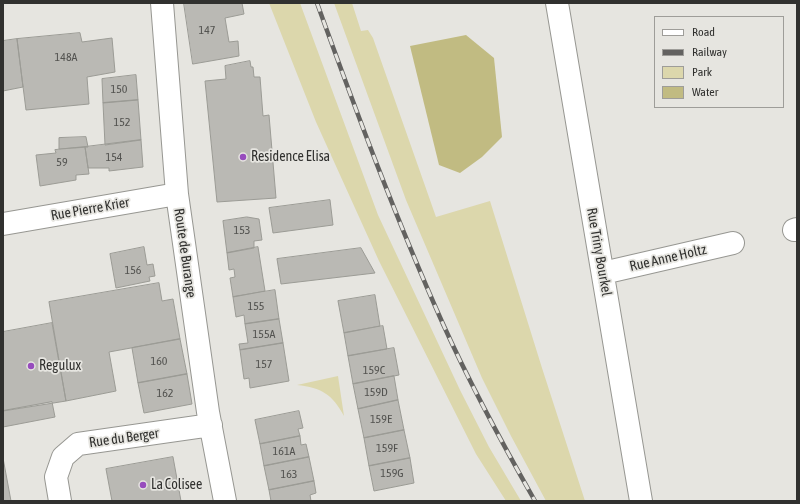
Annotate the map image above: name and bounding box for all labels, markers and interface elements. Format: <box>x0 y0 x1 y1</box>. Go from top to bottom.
legend <box>654 16 784 108</box>
house number: 147 <box>199 23 215 37</box>
text: Road <box>692 25 715 39</box>
text: Railway <box>692 45 727 59</box>
house number: 148A <box>55 50 77 64</box>
text: Park <box>692 65 712 79</box>
house number: 150 <box>111 82 127 96</box>
text: Water <box>692 85 718 99</box>
house number: 152 <box>114 115 130 129</box>
place label: Residence Elisa <box>251 149 330 165</box>
house number: 154 <box>106 150 122 164</box>
marker: Residence Elisa <box>238 152 248 162</box>
house number: 59 <box>56 155 68 169</box>
street label: Rue Pierre Krier <box>49 194 131 224</box>
street label: Route de Burange <box>170 207 200 299</box>
street label: Rue Triny Bourkel <box>583 207 615 297</box>
house number: 153 <box>234 223 250 237</box>
street label: Rue Anne Holtz <box>628 241 708 275</box>
house number: 156 <box>125 263 141 277</box>
house number: 155 <box>248 299 264 313</box>
house number: 155A <box>253 327 275 341</box>
house number: 160 <box>151 354 167 368</box>
house number: 157 <box>256 357 272 371</box>
place label: Regulux <box>39 358 81 374</box>
marker: Regulux <box>26 361 36 371</box>
house number: 159C <box>363 363 385 377</box>
house number: 159D <box>364 385 388 399</box>
house number: 162 <box>157 386 173 400</box>
house number: 159E <box>370 412 392 426</box>
street label: Rue du Berger <box>88 425 160 451</box>
house number: 159F <box>376 441 398 455</box>
house number: 161A <box>273 444 295 458</box>
house number: 159G <box>380 466 404 480</box>
house number: 163 <box>281 467 297 481</box>
place label: La Colisee <box>151 477 202 493</box>
marker: La Colisee <box>138 480 148 490</box>

